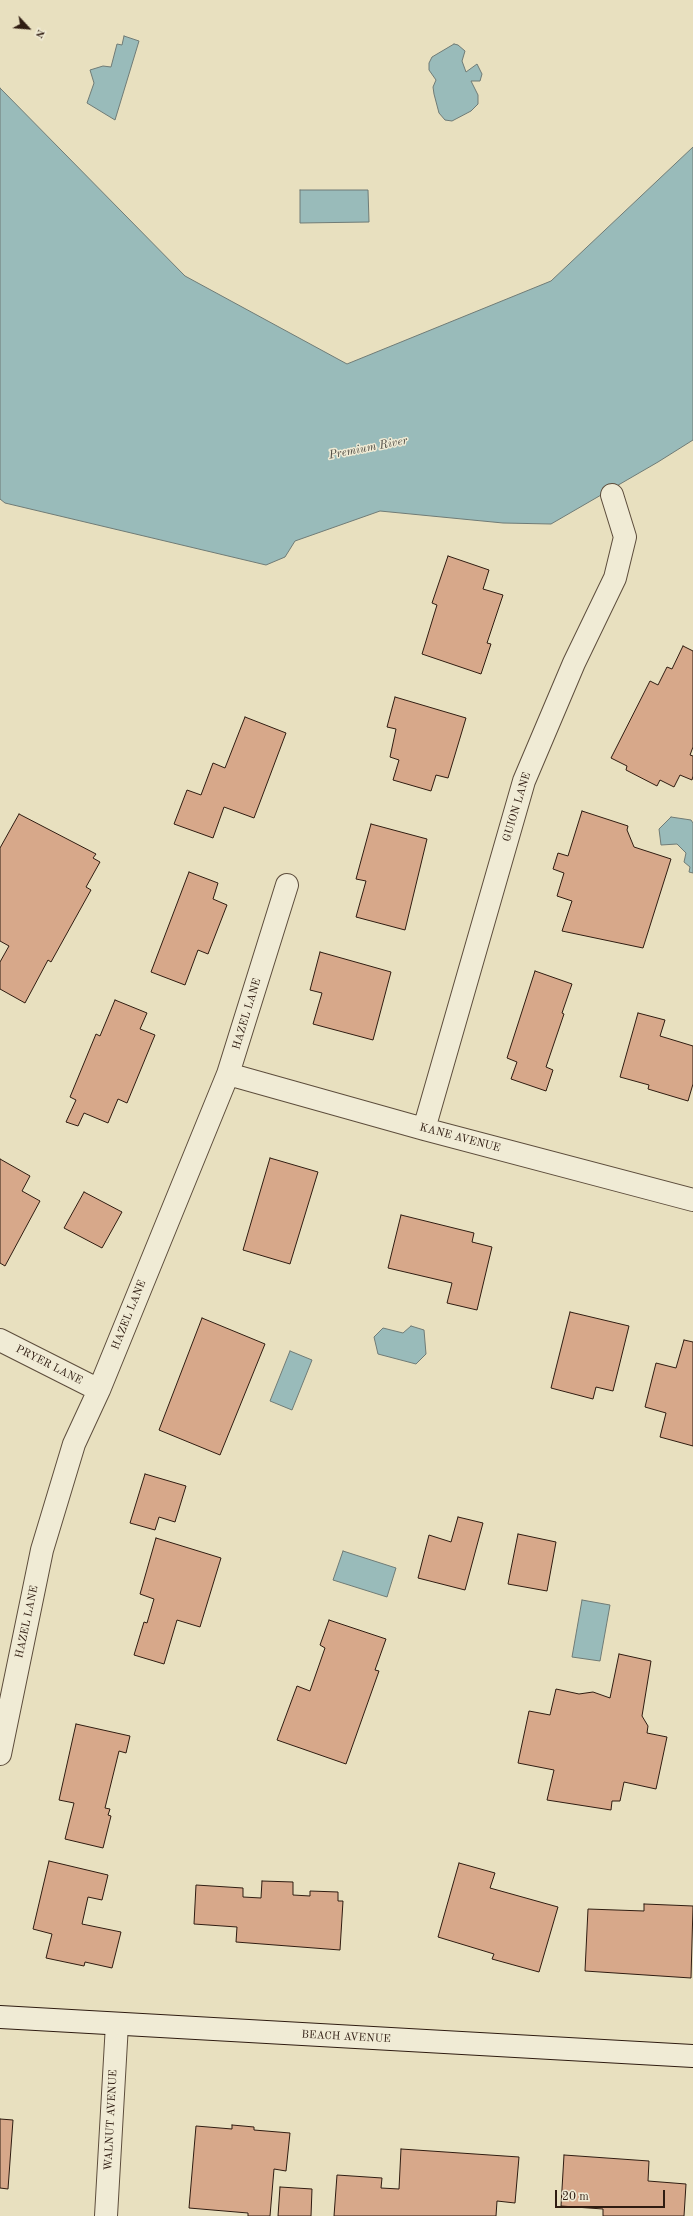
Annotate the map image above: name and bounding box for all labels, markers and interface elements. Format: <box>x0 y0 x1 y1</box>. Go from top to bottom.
north arrow <box>8 8 48 48</box>
text: N <box>32 27 46 40</box>
water label: Premium River <box>327 433 409 463</box>
street label: GUION LANE <box>500 771 534 843</box>
street label: HAZEL LANE <box>230 977 264 1051</box>
street label: KANE AVENUE <box>418 1121 502 1155</box>
street label: HAZEL LANE <box>109 1278 149 1352</box>
street label: PRYER LANE <box>13 1342 85 1388</box>
street label: HAZEL LANE <box>13 1584 41 1660</box>
street label: BEACH AVENUE <box>301 2028 391 2046</box>
street label: WALNUT AVENUE <box>102 2069 120 2171</box>
scale bar <box>557 2182 667 2208</box>
text: 20 m <box>562 2191 589 2203</box>

